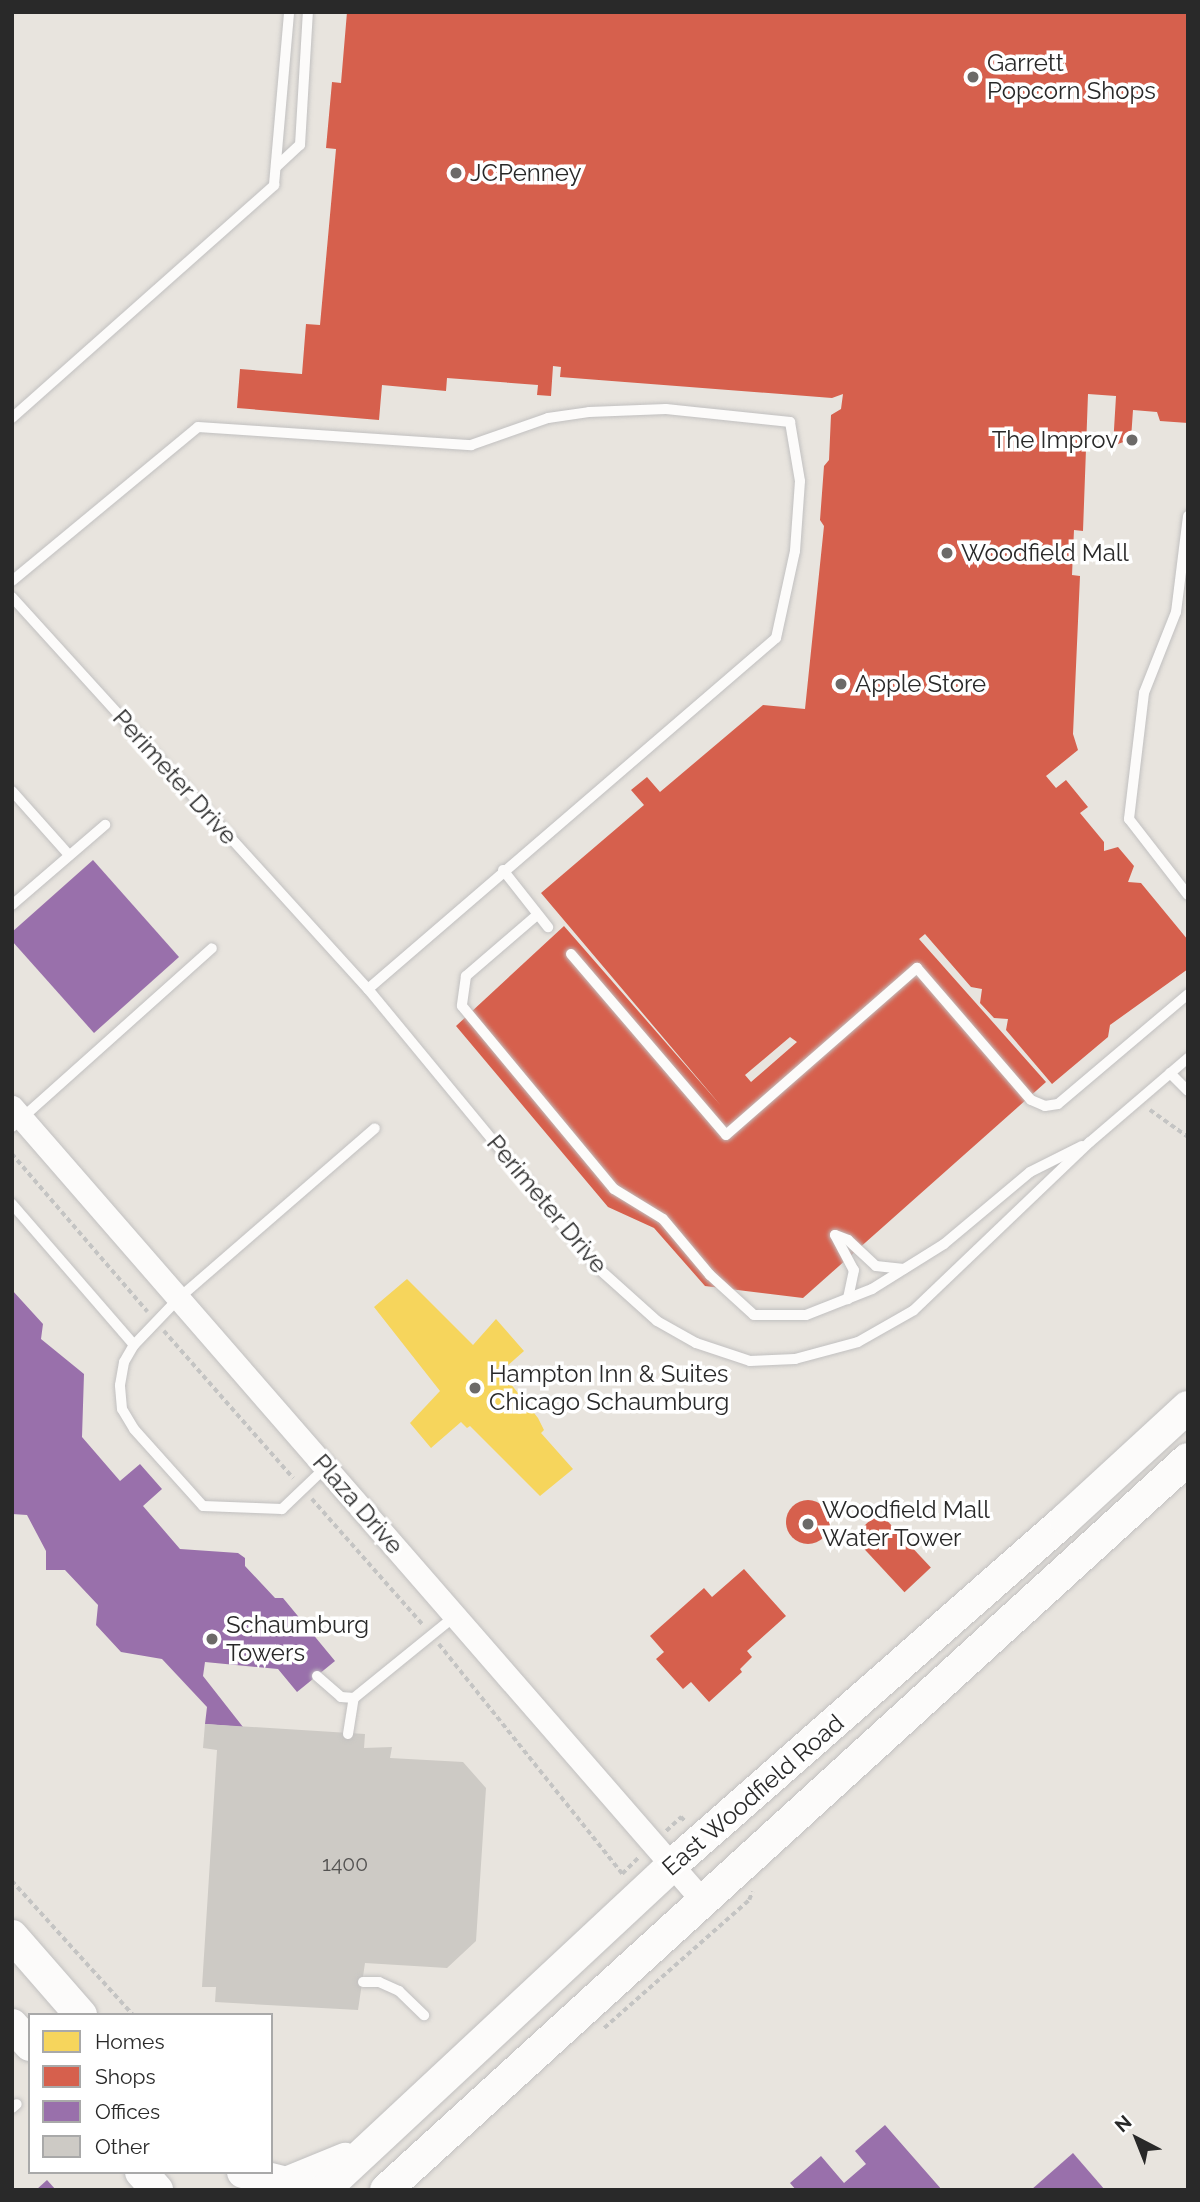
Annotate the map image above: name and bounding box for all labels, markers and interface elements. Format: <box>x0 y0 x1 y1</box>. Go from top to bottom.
place label: Garrett Popcorn Shops <box>987 49 1156 105</box>
marker: Garrett Popcorn Shops <box>965 69 981 85</box>
place label: JCPenney <box>470 159 582 187</box>
marker: JCPenney <box>448 165 464 181</box>
place label: The Improv <box>992 426 1118 454</box>
marker: The Improv <box>1124 432 1140 448</box>
place label: Woodfield Mall <box>961 539 1129 567</box>
marker: Woodfield Mall <box>939 545 955 561</box>
place label: Apple Store <box>855 670 986 698</box>
marker: Apple Store <box>833 676 849 692</box>
street label: Perimeter Drive <box>107 703 243 851</box>
street label: Perimeter Drive <box>481 1129 613 1279</box>
place label: Hampton Inn & Suites Chicago Schaumburg <box>489 1360 729 1416</box>
marker: Hampton Inn & Suites Chicago Schaumburg <box>467 1380 483 1396</box>
street label: Plaza Drive <box>307 1448 409 1560</box>
place label: Woodfield Mall Water Tower <box>822 1496 990 1552</box>
marker: Woodfield Mall Water Tower <box>800 1516 816 1532</box>
place label: Schaumburg Towers <box>226 1611 369 1667</box>
marker: Schaumburg Towers <box>204 1631 220 1647</box>
street label: East Woodfield Road <box>656 1708 850 1882</box>
house number: 1400 <box>322 1851 368 1877</box>
legend <box>28 2013 273 2174</box>
text: Homes <box>95 2029 165 2054</box>
text: Shops <box>95 2064 156 2089</box>
text: Offices <box>95 2099 160 2124</box>
north arrow <box>1102 2104 1172 2174</box>
text: N <box>1110 2110 1136 2136</box>
text: Other <box>95 2134 150 2159</box>

